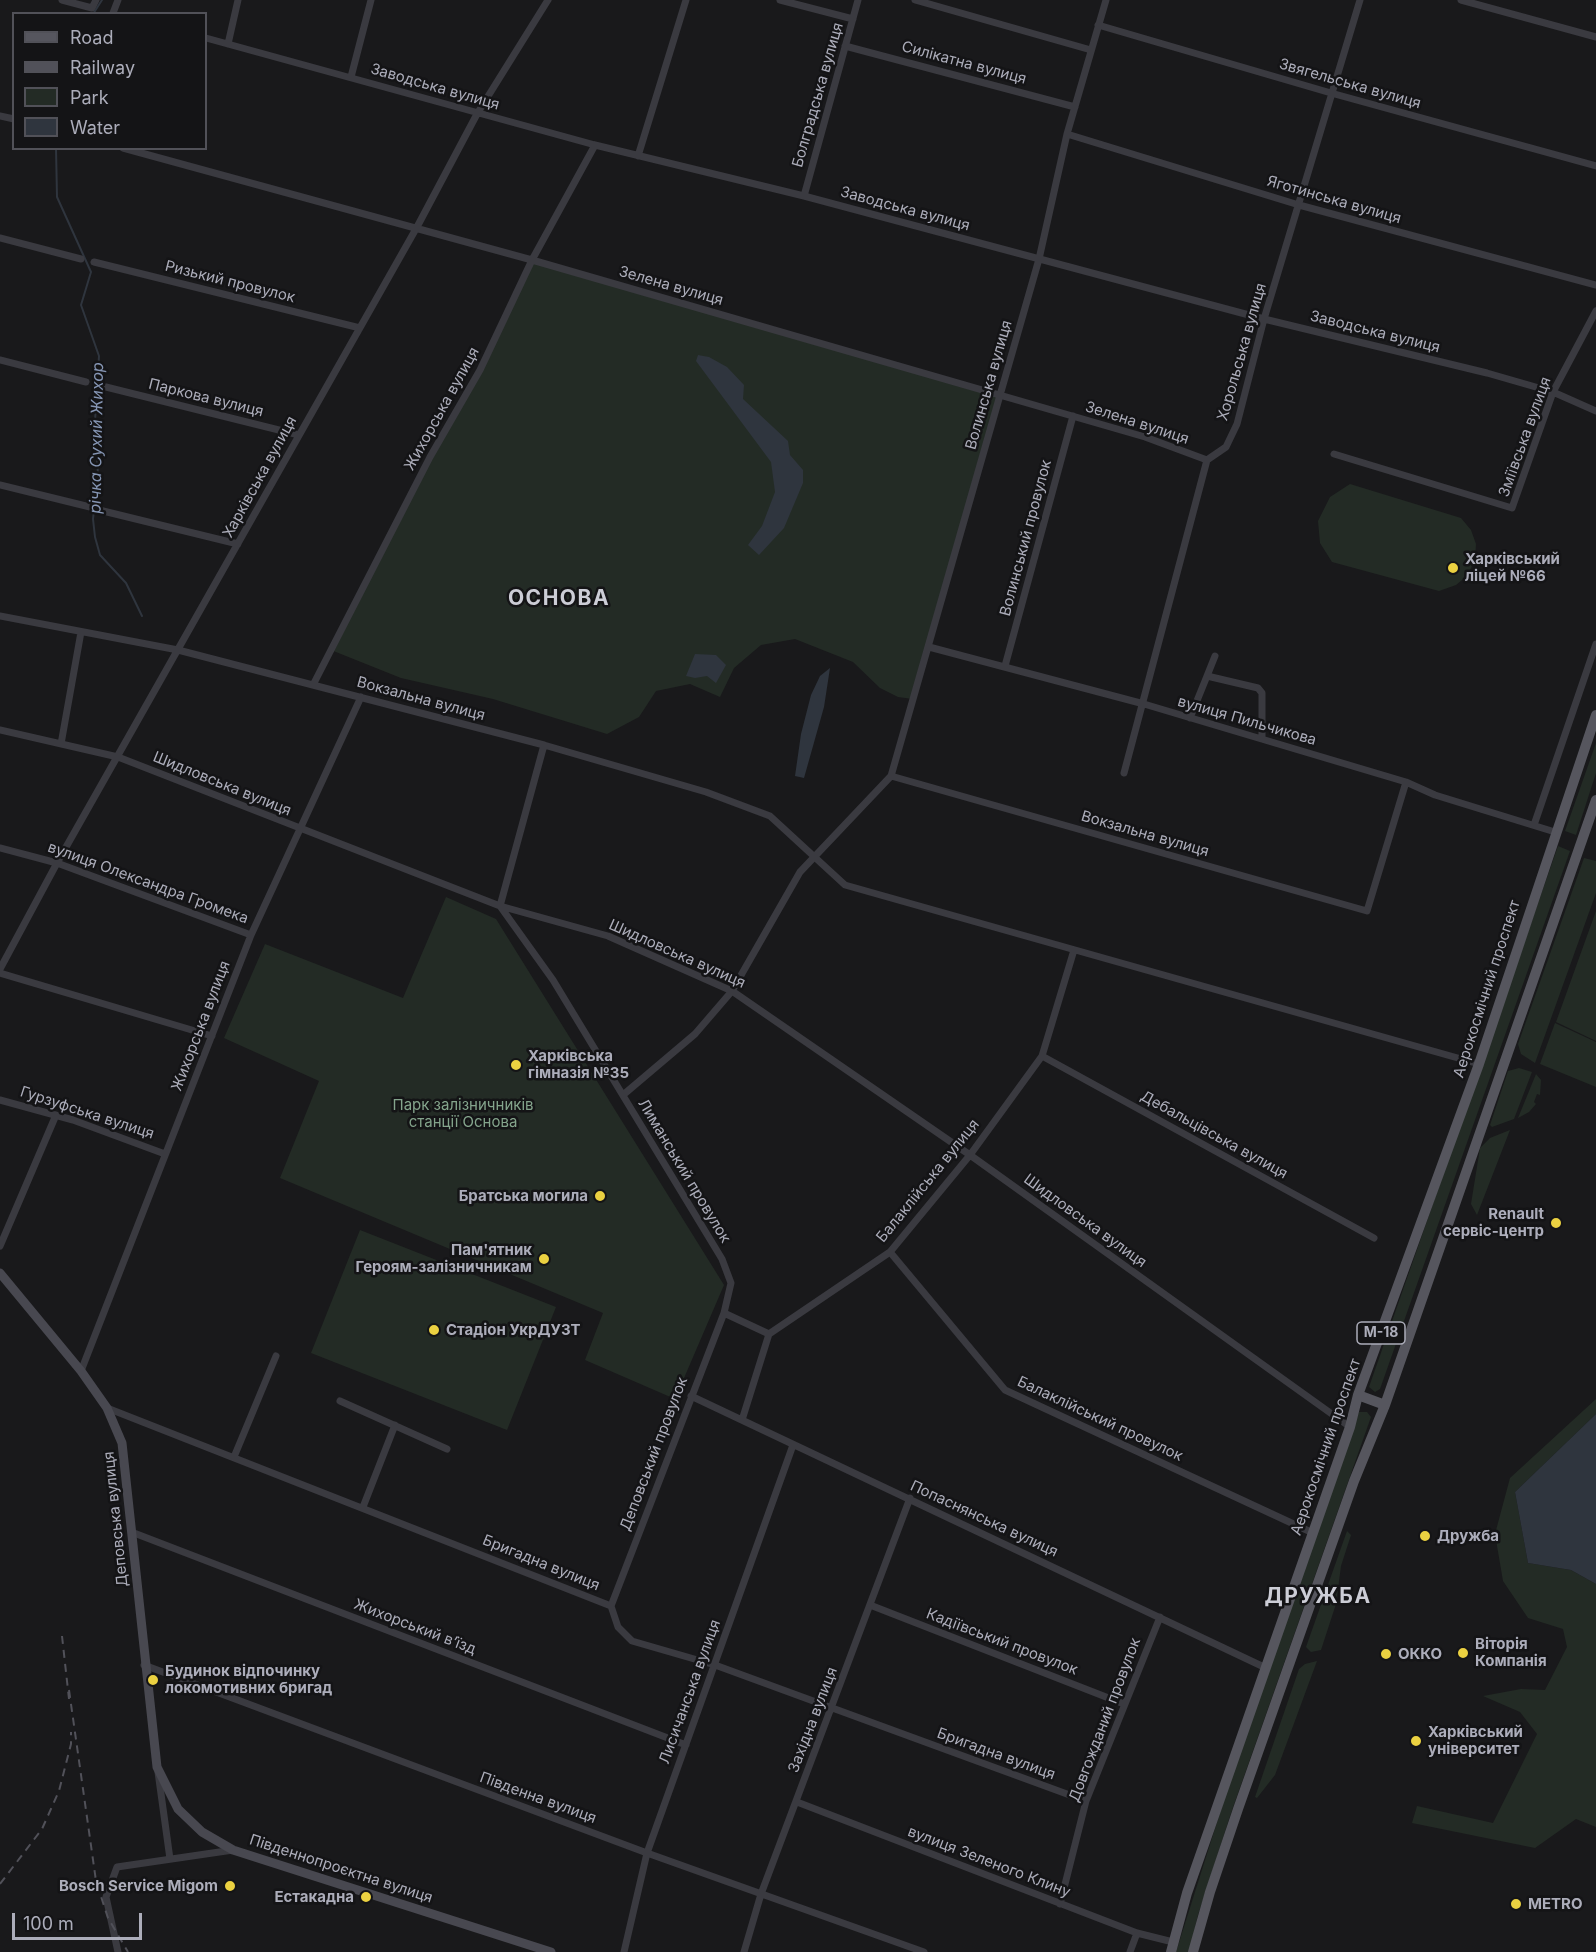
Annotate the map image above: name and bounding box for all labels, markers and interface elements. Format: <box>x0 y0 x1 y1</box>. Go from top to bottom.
legend <box>12 12 207 150</box>
street label: Болградська вулиця <box>789 20 847 170</box>
text: Road <box>70 27 113 48</box>
street label: Силікатна вулиця <box>900 38 1028 88</box>
street label: Звягельська вулиця <box>1277 55 1423 113</box>
text: Railway <box>70 57 135 78</box>
street label: Заводська вулиця <box>368 60 502 114</box>
text: Park <box>70 87 109 108</box>
text: Water <box>70 117 120 138</box>
street label: Яготинська вулиця <box>1265 172 1403 228</box>
street label: Заводська вулиця <box>838 183 972 235</box>
street label: Ризький провулок <box>163 257 297 307</box>
street label: Зелена вулиця <box>617 262 725 310</box>
street label: Хорольська вулиця <box>1214 281 1270 423</box>
street label: Заводська вулиця <box>1308 307 1442 357</box>
street label: Волинська вулиця <box>962 318 1016 452</box>
street label: Жихорська вулиця <box>401 344 483 474</box>
water label: річка Сухий Жихор <box>86 362 108 514</box>
street label: Паркова вулиця <box>147 375 265 421</box>
street label: Зміївська вулиця <box>1495 375 1555 499</box>
street label: Зелена вулиця <box>1083 398 1191 448</box>
street label: Харківська вулиця <box>219 413 301 541</box>
street label: Волинський провулок <box>996 458 1056 618</box>
place label: Харківський ліцей №66 <box>1465 550 1560 585</box>
marker: Харківський ліцей №66 <box>1446 561 1460 575</box>
district label: ОСНОВА <box>508 586 610 612</box>
street label: Вокзальна вулиця <box>355 673 487 725</box>
street label: вулиця Пильчикова <box>1176 693 1318 749</box>
street label: Шидловська вулиця <box>150 748 294 820</box>
street label: Вокзальна вулиця <box>1079 807 1211 861</box>
street label: вулиця Олександра Громека <box>45 838 251 928</box>
street label: Аерокосмічний проспект <box>1450 898 1524 1080</box>
street label: Шидловська вулиця <box>606 916 748 992</box>
street label: Жихорська вулиця <box>168 958 234 1094</box>
place label: Харківська гімназія №35 <box>528 1047 629 1082</box>
marker: Харківська гімназія №35 <box>509 1058 523 1072</box>
street label: Гурзуфська вулиця <box>18 1083 156 1143</box>
street label: Дебальцівська вулиця <box>1137 1087 1291 1183</box>
park label: Парк залізничників станції Основа <box>393 1096 533 1131</box>
street label: Лиманський провулок <box>634 1096 734 1246</box>
street label: Балаклійська вулиця <box>873 1116 983 1246</box>
street label: Шидловська вулиця <box>1020 1170 1150 1272</box>
place label: Братська могила <box>459 1187 588 1205</box>
marker: Братська могила <box>593 1189 607 1203</box>
place label: Renault сервіс-центр <box>1443 1205 1544 1240</box>
marker: Renault сервіс-центр <box>1549 1216 1563 1230</box>
place label: Пам'ятник Героям-залізничникам <box>356 1241 532 1276</box>
marker: Пам'ятник Героям-залізничникам <box>537 1252 551 1266</box>
place label: Стадіон УкрДУЗТ <box>446 1321 581 1339</box>
road number: М-18 <box>1357 1322 1405 1344</box>
marker: Стадіон УкрДУЗТ <box>427 1323 441 1337</box>
street label: Аерокосмічний проспект <box>1287 1356 1365 1538</box>
street label: Балаклійський провулок <box>1014 1373 1186 1465</box>
street label: Деповський провулок <box>616 1375 692 1533</box>
street label: Деповська вулиця <box>100 1450 132 1588</box>
street label: Попаснянська вулиця <box>907 1477 1061 1561</box>
place label: Дружба <box>1437 1527 1499 1545</box>
marker: Дружба <box>1418 1529 1432 1543</box>
street label: Бригадна вулиця <box>480 1531 602 1595</box>
district label: ДРУЖБА <box>1264 1584 1372 1610</box>
street label: Жихорський в’їзд <box>351 1595 479 1659</box>
street label: Кадіївський провулок <box>924 1605 1080 1679</box>
street label: Лисичанська вулиця <box>656 1617 724 1767</box>
street label: Довгожданий провулок <box>1065 1635 1145 1805</box>
place label: Віторія Компанія <box>1475 1635 1547 1670</box>
place label: ОККО <box>1398 1645 1442 1663</box>
marker: Віторія Компанія <box>1456 1646 1470 1660</box>
marker: ОККО <box>1379 1647 1393 1661</box>
place label: Будинок відпочинку локомотивних бригад <box>165 1662 332 1697</box>
street label: Західна вулиця <box>785 1665 841 1775</box>
marker: Будинок відпочинку локомотивних бригад <box>146 1673 160 1687</box>
place label: Харківський університет <box>1428 1723 1523 1758</box>
street label: Бригадна вулиця <box>934 1724 1058 1784</box>
marker: Харківський університет <box>1409 1734 1423 1748</box>
street label: Південна вулиця <box>477 1769 599 1827</box>
street label: вулиця Зеленого Клину <box>905 1823 1073 1901</box>
street label: Південнопроєктна вулиця <box>247 1831 435 1907</box>
place label: Bosch Service Migom <box>59 1877 218 1895</box>
marker: Bosch Service Migom <box>223 1879 237 1893</box>
place label: Естакадна <box>274 1888 354 1906</box>
marker: Естакадна <box>359 1890 373 1904</box>
place label: METRO <box>1528 1895 1583 1913</box>
marker: METRO <box>1509 1897 1523 1911</box>
scale bar <box>15 1901 146 1939</box>
text: 100 m <box>23 1913 74 1934</box>

